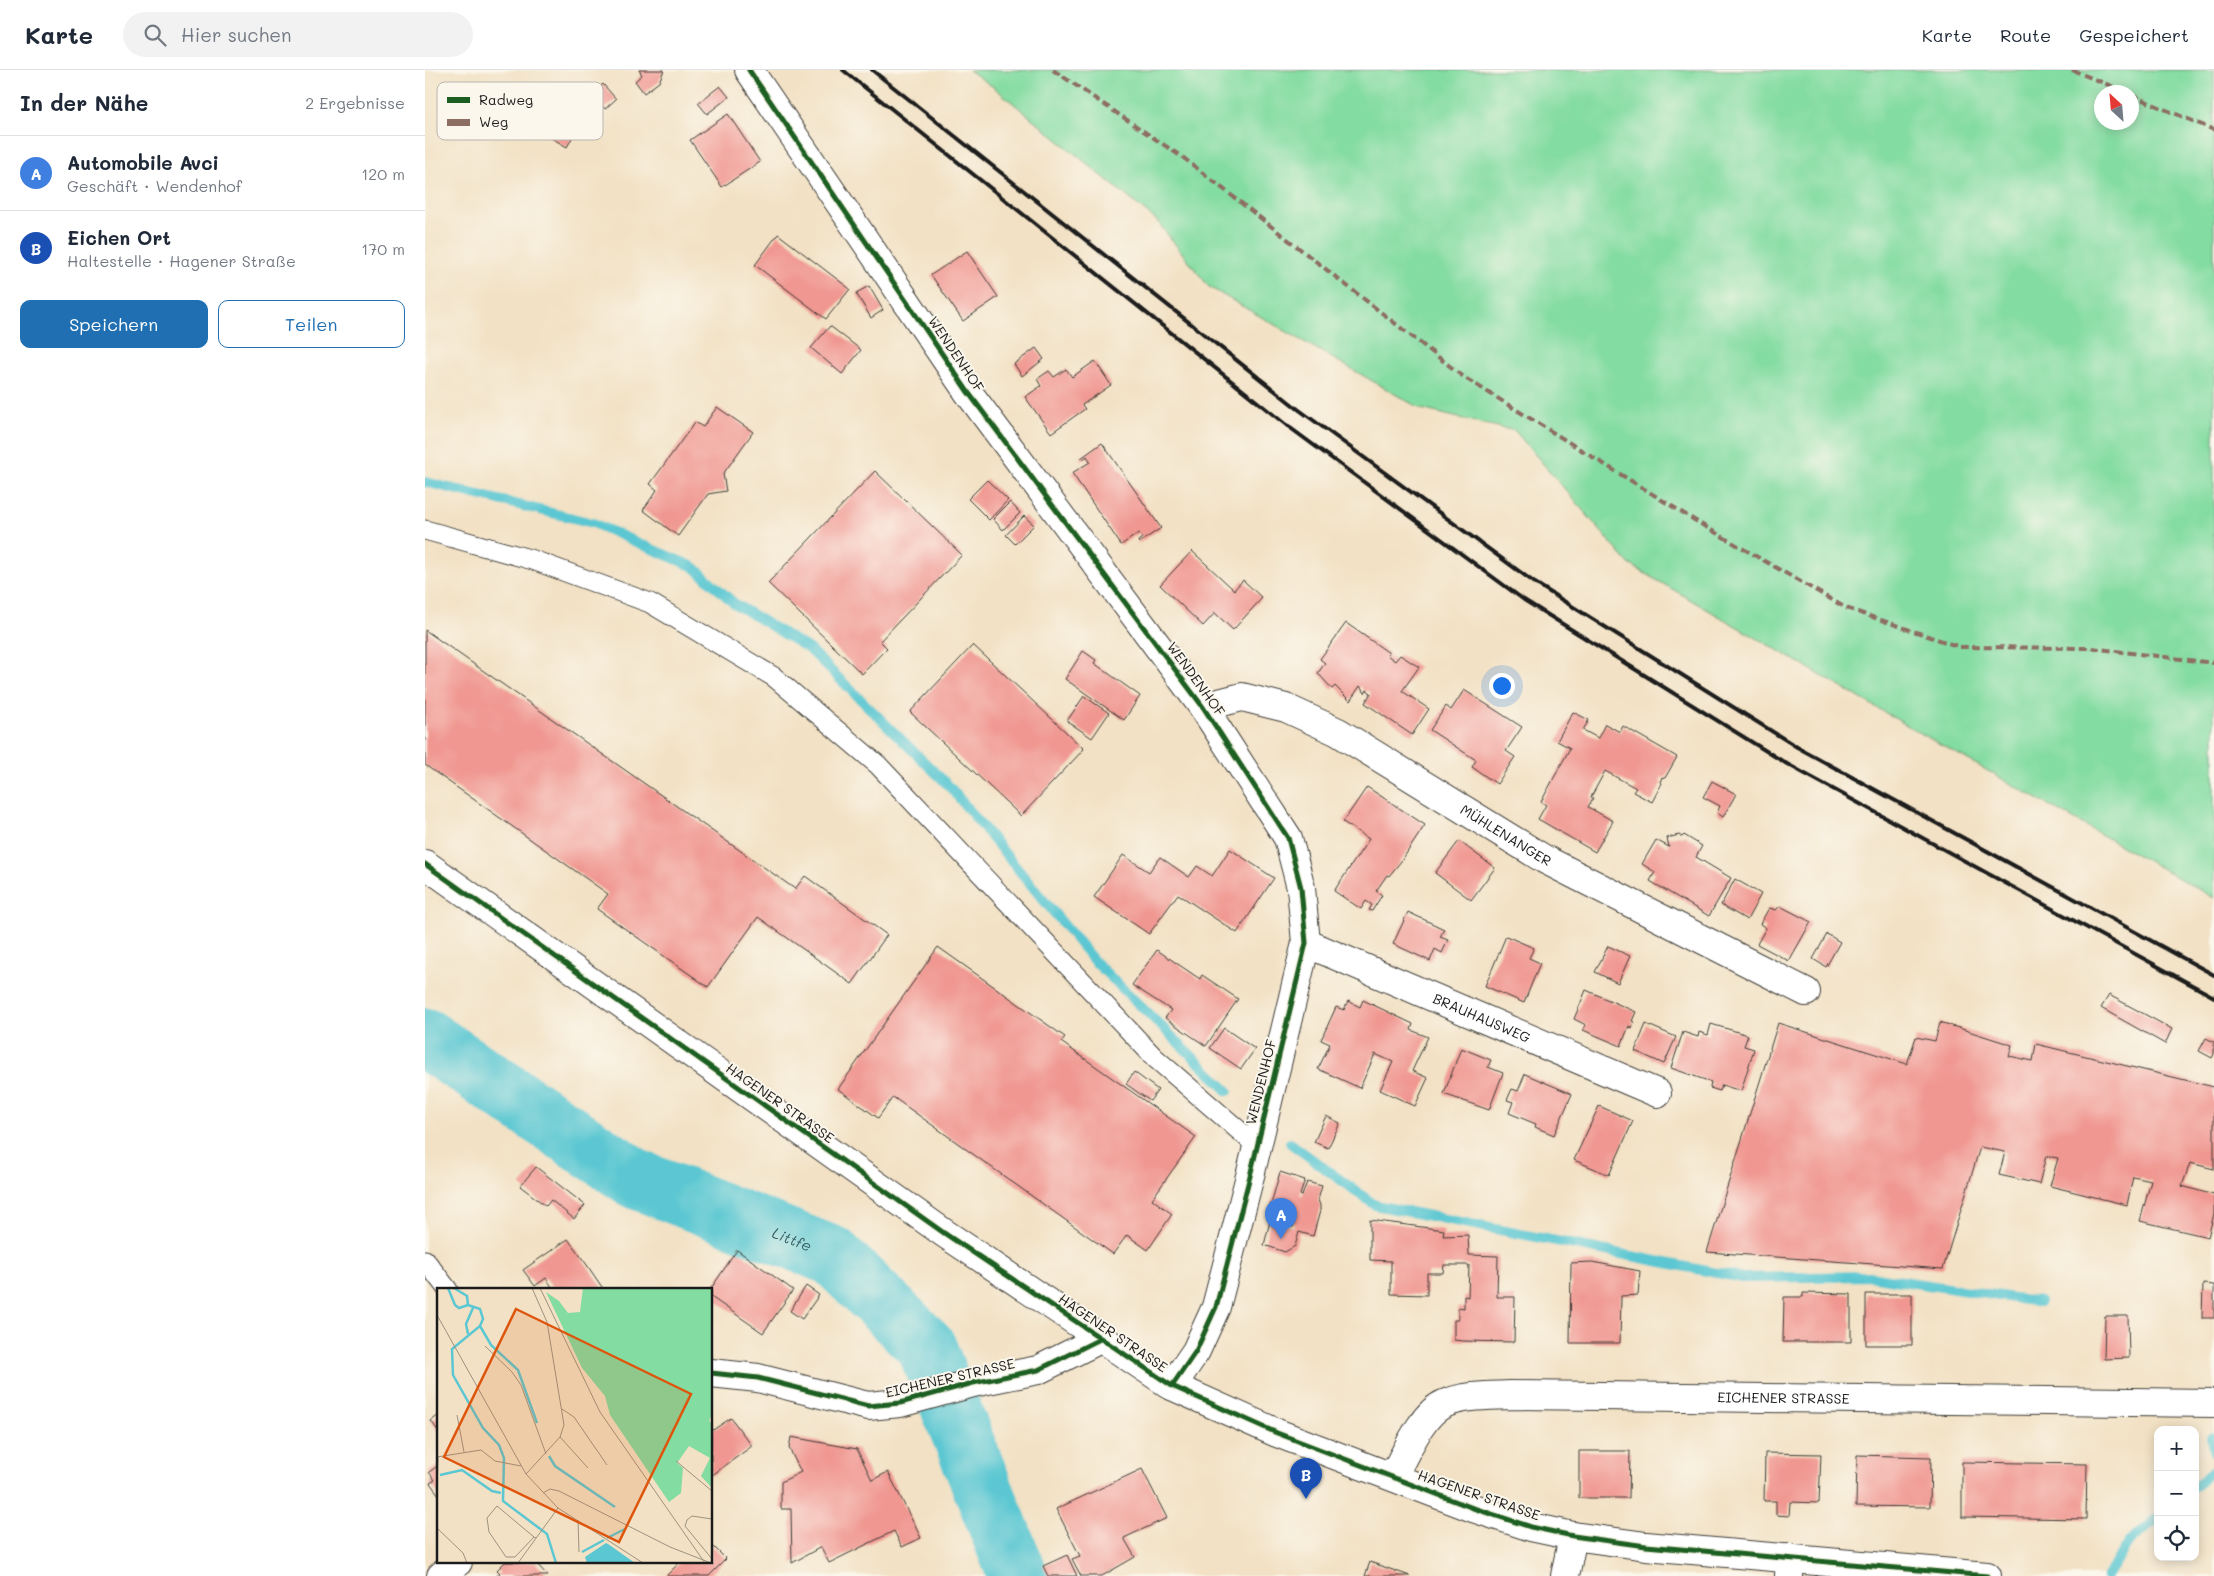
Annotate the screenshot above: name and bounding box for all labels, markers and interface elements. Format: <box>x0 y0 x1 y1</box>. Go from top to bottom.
search box <box>123 12 473 57</box>
text: Karte <box>25 19 93 50</box>
icon: search <box>141 21 169 49</box>
text: Hier suchen <box>181 22 292 47</box>
text: Karte <box>1922 23 1972 47</box>
text: Route <box>2000 23 2051 47</box>
text: Gespeichert <box>2079 23 2189 47</box>
legend <box>437 82 603 140</box>
north arrow <box>2094 85 2139 130</box>
text: In der Nähe <box>20 89 148 116</box>
text: Radweg <box>479 90 533 109</box>
text: 2 Ergebnisse <box>305 92 405 113</box>
text: Weg <box>479 112 508 131</box>
text: Automobile Avci <box>67 150 219 175</box>
text: A <box>30 163 42 184</box>
text: 120 m <box>361 163 405 184</box>
text: Geschäft · Wendenhof <box>67 175 242 196</box>
text: Eichen Ort <box>67 225 171 250</box>
text: B <box>31 238 41 259</box>
text: 170 m <box>361 238 405 259</box>
text: Haltestelle · Hagener Straße <box>67 250 296 271</box>
button: Speichern <box>20 300 208 348</box>
button: Teilen <box>218 300 405 348</box>
street label: WENDENHOF <box>924 312 989 395</box>
street label: WENDENHOF <box>1163 638 1230 720</box>
your location <box>1489 673 1515 699</box>
street label: MÜHLENANGER <box>1457 800 1555 870</box>
street label: BRAUHAUSWEG <box>1430 988 1534 1047</box>
street label: WENDENHOF <box>1241 1037 1280 1127</box>
street label: HAGENER STRASSE <box>722 1058 838 1147</box>
pin: A <box>1265 1198 1297 1239</box>
water label: Littfe <box>769 1222 815 1256</box>
inset map <box>437 1288 713 1564</box>
street label: HAGENER STRASSE <box>1055 1289 1172 1376</box>
street label: EICHENER STRASSE <box>883 1353 1016 1402</box>
street label: EICHENER STRASSE <box>1717 1387 1850 1408</box>
map controls <box>2154 1426 2199 1561</box>
button: + <box>2154 1426 2199 1471</box>
pin: B <box>1290 1458 1322 1499</box>
street label: HAGENER STRASSE <box>1416 1465 1543 1524</box>
button: − <box>2154 1471 2199 1516</box>
button: locate <box>2154 1516 2199 1561</box>

